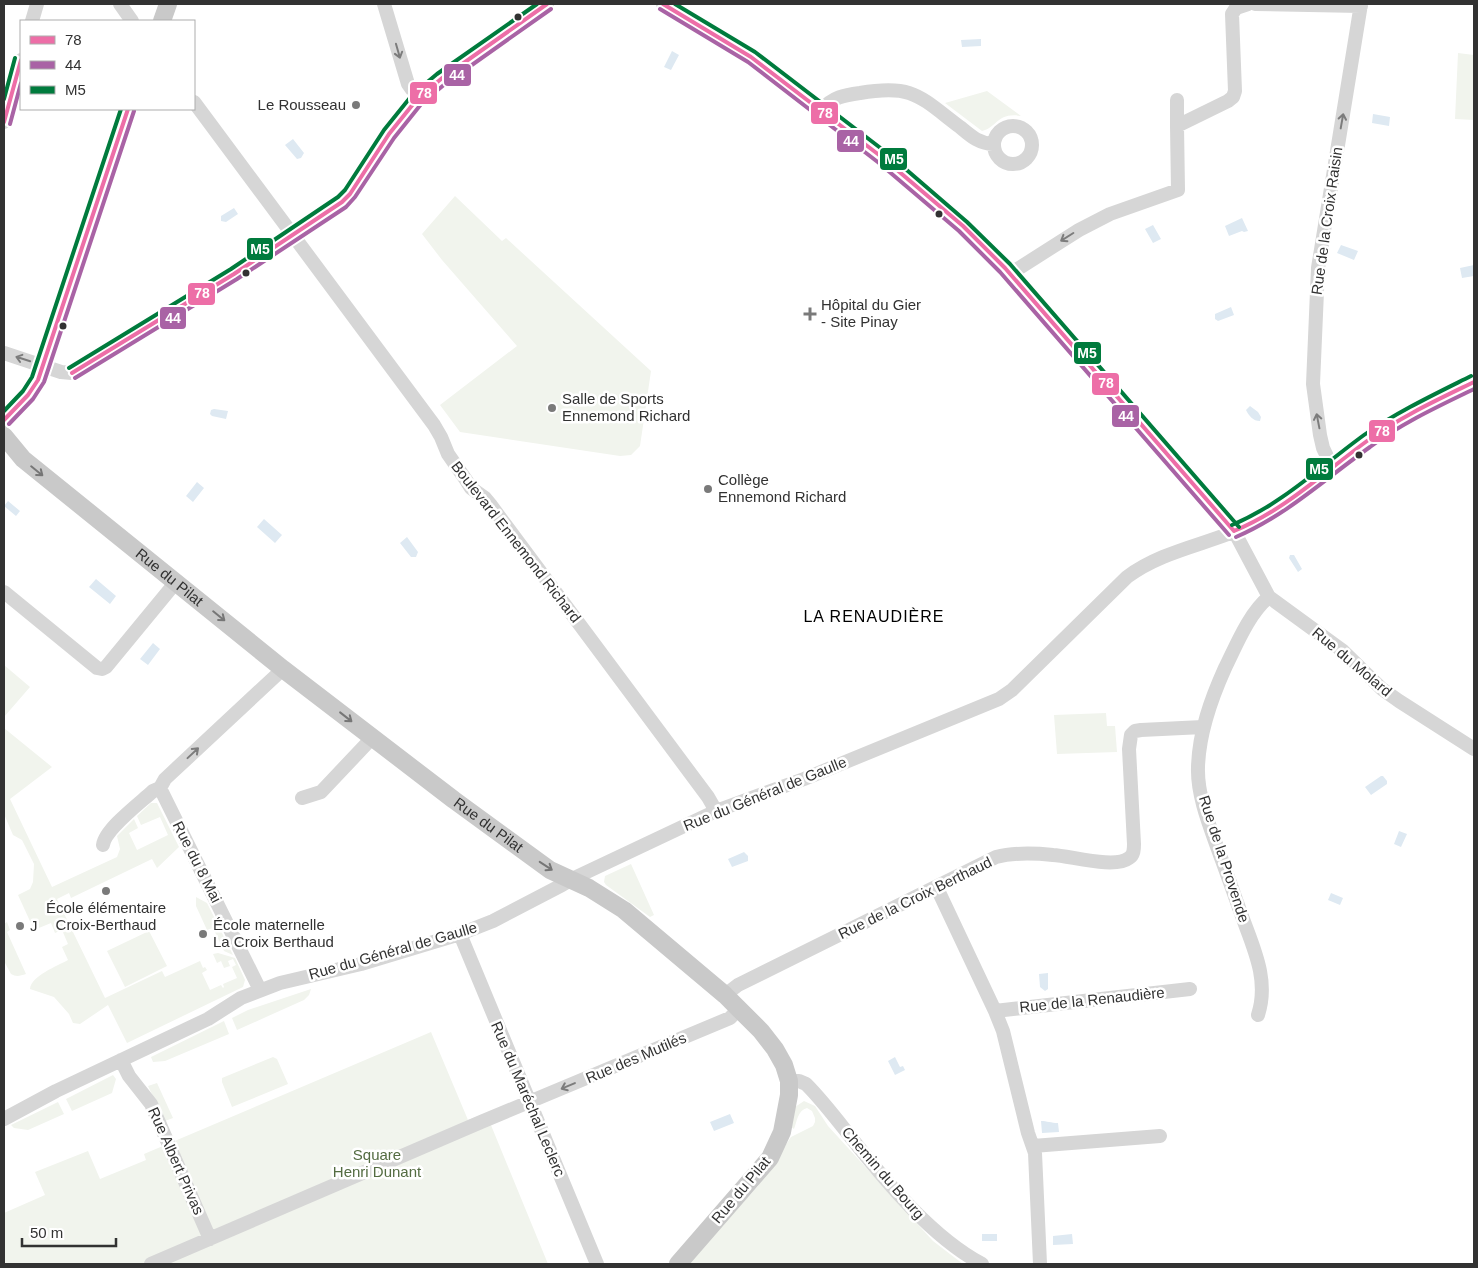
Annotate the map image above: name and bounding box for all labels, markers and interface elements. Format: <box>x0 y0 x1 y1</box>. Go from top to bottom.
unlabelled marker <box>513 12 523 22</box>
legend <box>20 20 195 110</box>
text: 78 <box>65 31 82 48</box>
one-way arrow <box>394 42 404 58</box>
text: 44 <box>65 56 82 73</box>
line badge: 44 <box>443 63 472 87</box>
text: 44 <box>449 67 465 83</box>
text: M5 <box>65 81 86 98</box>
line badge: 78 <box>409 81 438 105</box>
text: 78 <box>416 85 432 101</box>
place label: Le Rousseau <box>258 96 346 113</box>
marker: Le Rousseau <box>350 99 362 111</box>
line badge: 78 <box>810 101 839 125</box>
text: 78 <box>817 105 833 121</box>
one-way arrow <box>1337 113 1347 129</box>
line badge: 44 <box>836 129 865 153</box>
text: 44 <box>843 133 859 149</box>
street label: Rue de la Croix Raisin <box>1308 146 1345 296</box>
line badge: M5 <box>879 147 908 171</box>
text: M5 <box>884 151 904 167</box>
unlabelled marker <box>934 209 944 219</box>
one-way arrow <box>1061 233 1075 243</box>
line badge: M5 <box>246 237 274 261</box>
text: M5 <box>250 241 270 257</box>
unlabelled marker <box>241 268 251 278</box>
line badge: 78 <box>187 282 216 306</box>
text: 78 <box>194 285 210 301</box>
place label: Hôpital du Gier - Site Pinay <box>821 296 921 330</box>
line badge: 44 <box>159 306 187 330</box>
marker: Hôpital du Gier - Site Pinay <box>803 307 817 321</box>
text: 44 <box>165 310 181 326</box>
unlabelled marker <box>58 321 68 331</box>
line badge: M5 <box>1073 341 1102 365</box>
text: M5 <box>1077 345 1097 361</box>
one-way arrow <box>16 354 32 364</box>
line badge: 78 <box>1091 372 1120 396</box>
text: 78 <box>1098 375 1114 391</box>
place label: Salle de Sports Ennemond Richard <box>562 390 690 424</box>
marker: Salle de Sports Ennemond Richard <box>546 402 558 414</box>
line badge: 44 <box>1111 404 1140 428</box>
text: 44 <box>1118 408 1134 424</box>
one-way arrow <box>1312 413 1322 429</box>
line badge: 78 <box>1368 419 1396 443</box>
text: 78 <box>1374 423 1390 439</box>
unlabelled marker <box>1354 450 1364 460</box>
line badge: M5 <box>1305 457 1334 481</box>
street label: Boulevard Ennemond Richard <box>448 458 585 626</box>
text: M5 <box>1309 461 1329 477</box>
one-way arrow <box>31 465 44 476</box>
place label: Collège Ennemond Richard <box>718 471 846 505</box>
marker: Collège Ennemond Richard <box>702 483 714 495</box>
street label: Rue du Pilat <box>133 545 207 610</box>
district label: LA RENAUDIÈRE <box>803 607 945 625</box>
one-way arrow <box>212 611 225 622</box>
street label: Rue du Molard <box>1309 623 1395 700</box>
one-way arrow <box>339 712 352 723</box>
one-way arrow <box>186 747 199 759</box>
street label: Rue du Général de Gaulle <box>681 753 849 834</box>
street label: Rue de la Provende <box>1196 793 1253 925</box>
street label: Rue du Pilat <box>451 794 527 856</box>
street label: Rue du 8 Mai <box>170 818 225 905</box>
street label: Rue de la Croix Berthaud <box>835 853 994 942</box>
one-way arrow <box>539 862 553 872</box>
marker: École élémentaire Croix-Berthaud <box>100 885 112 897</box>
place label: École élémentaire Croix-Berthaud <box>46 899 166 933</box>
place label: École maternelle La Croix Berthaud <box>213 916 334 950</box>
place label: J <box>30 917 38 934</box>
street label: Rue du Général de Gaulle <box>307 918 479 983</box>
marker: J <box>14 920 26 932</box>
marker: École maternelle La Croix Berthaud <box>197 928 209 940</box>
street label: Rue de la Renaudière <box>1018 983 1165 1016</box>
street label: Rue du Maréchal Leclerc <box>488 1019 569 1179</box>
street label: Rue des Mutilés <box>583 1029 689 1086</box>
one-way arrow <box>561 1082 576 1092</box>
street label: Rue Albert Privas <box>145 1104 208 1217</box>
street label: Chemin du Bourg <box>839 1123 928 1222</box>
park label: Square Henri Dunant <box>333 1146 422 1180</box>
street label: Rue du Pilat <box>708 1152 774 1226</box>
scale bar <box>22 1216 116 1248</box>
text: 50 m <box>30 1224 63 1241</box>

